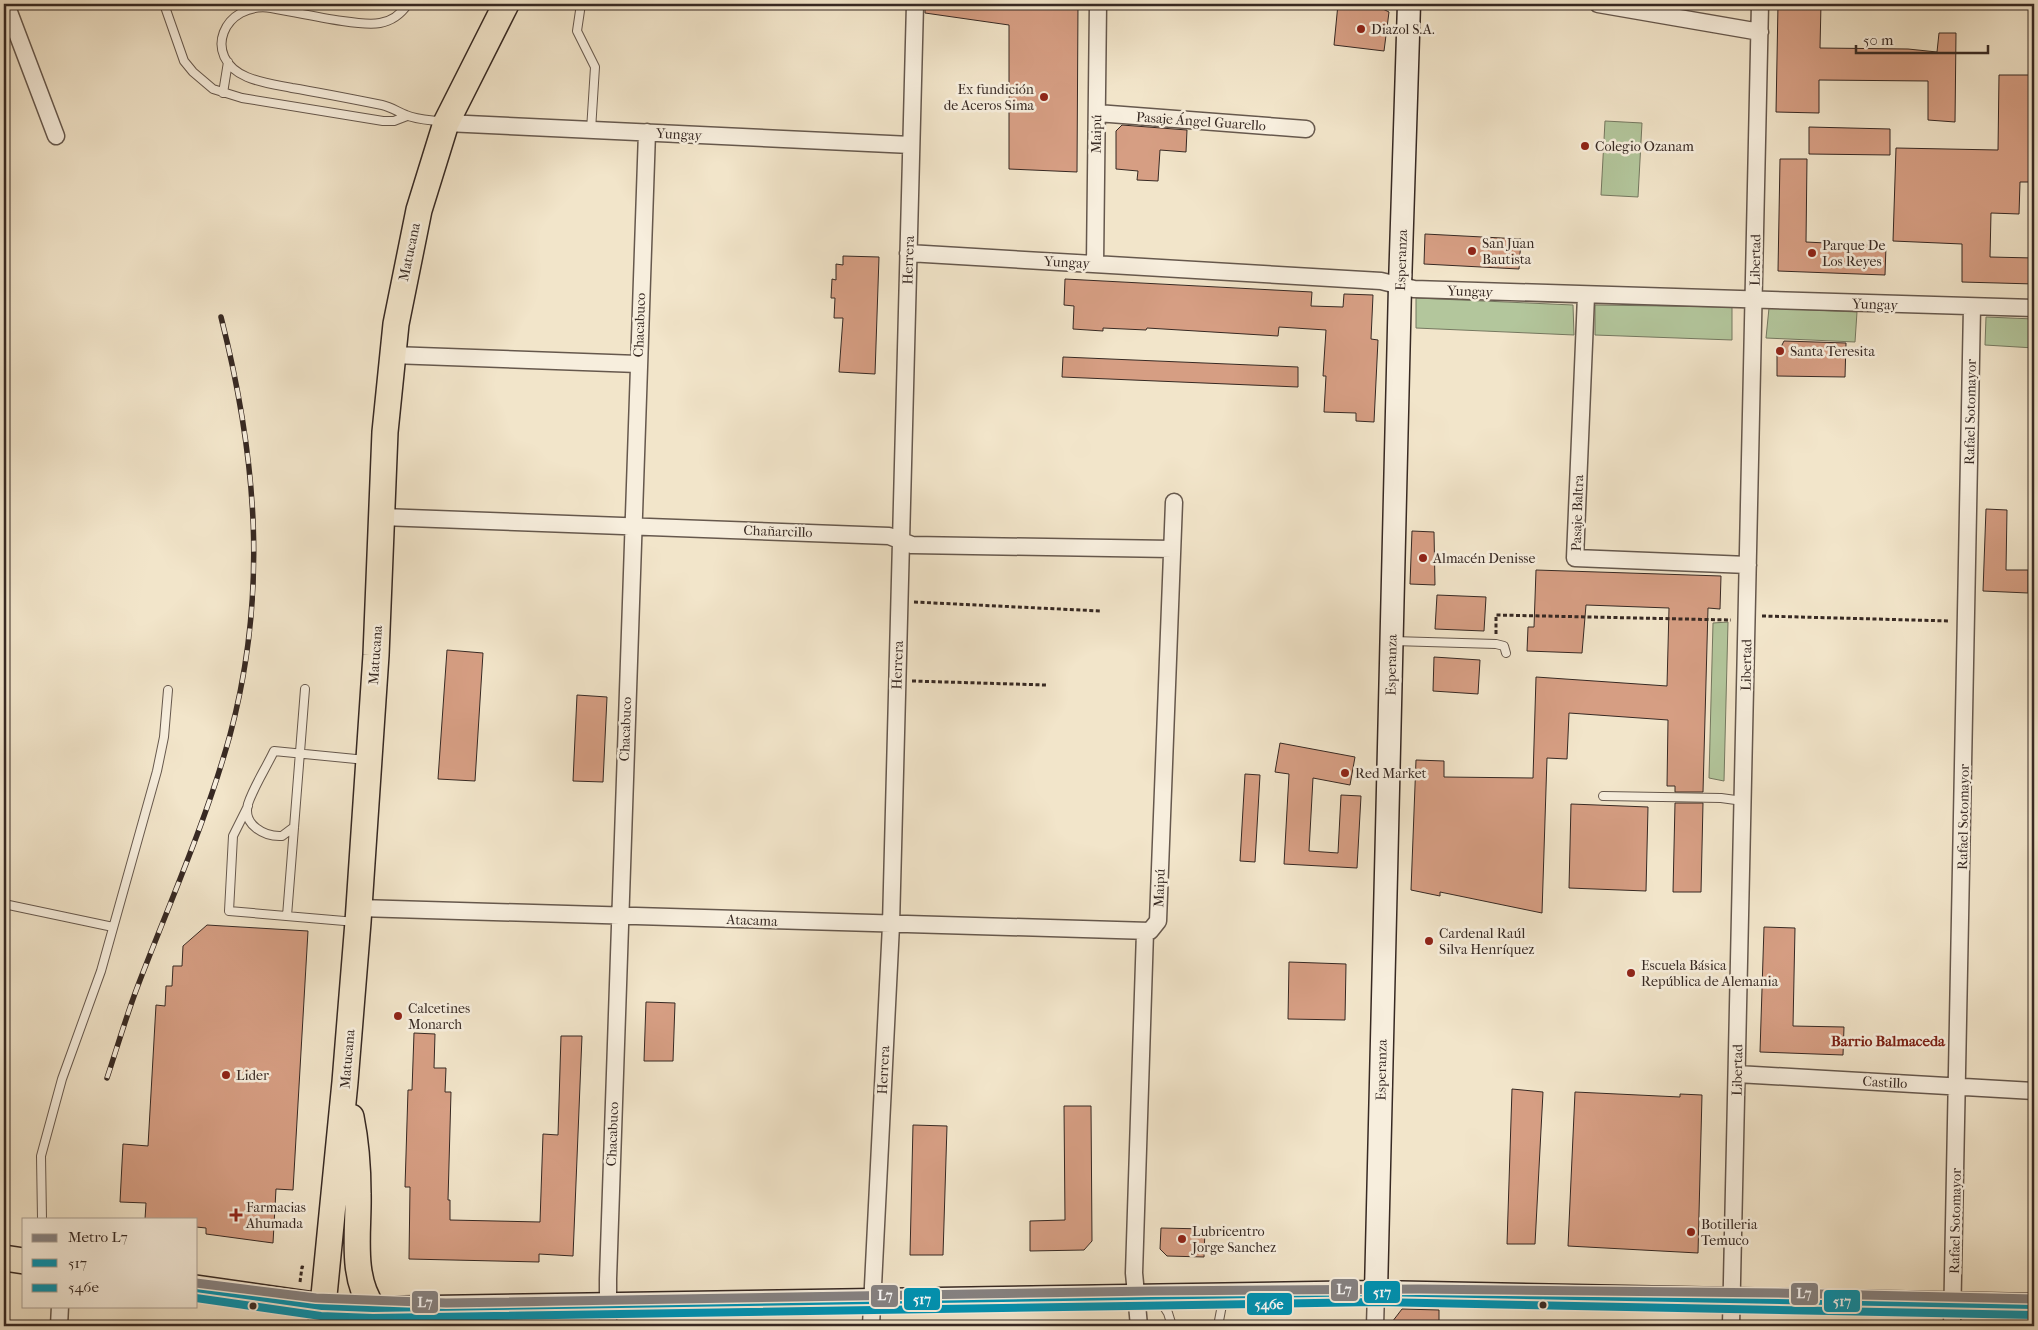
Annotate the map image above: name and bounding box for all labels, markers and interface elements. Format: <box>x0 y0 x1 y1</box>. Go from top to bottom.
place label: Diazol S.A. <box>1371 21 1435 38</box>
scale bar <box>1856 22 1988 54</box>
marker: Diazol S.A. <box>1355 23 1367 35</box>
text: 50 m <box>1863 31 1894 49</box>
place label: Ex fundición de Aceros Sima <box>944 81 1035 114</box>
marker: Ex fundición de Aceros Sima <box>1038 91 1050 103</box>
street label: Pasaje Ángel Guarello <box>1135 107 1267 135</box>
street label: Maipú <box>1088 114 1105 154</box>
street label: Yungay <box>655 125 703 144</box>
place label: Colegio Ozanam <box>1595 138 1694 155</box>
marker: Colegio Ozanam <box>1579 140 1591 152</box>
street label: Matucana <box>395 221 424 283</box>
street label: Esperanza <box>1392 228 1411 291</box>
street label: Libertad <box>1747 234 1764 286</box>
street label: Herrera <box>899 235 918 285</box>
place label: San Juan Bautista <box>1482 235 1534 268</box>
place label: Parque De Los Reyes <box>1822 237 1885 270</box>
marker: San Juan Bautista <box>1466 245 1478 257</box>
marker: Parque De Los Reyes <box>1806 247 1818 259</box>
street label: Yungay <box>1043 253 1091 272</box>
street label: Yungay <box>1446 282 1494 301</box>
street label: Chacabuco <box>630 292 649 358</box>
street label: Yungay <box>1851 295 1899 314</box>
place label: Santa Teresita <box>1790 343 1875 360</box>
marker: Santa Teresita <box>1774 345 1786 357</box>
street label: Rafael Sotomayor <box>1961 359 1980 465</box>
street label: Pasaje Baltra <box>1568 474 1587 552</box>
street label: Chañarcillo <box>743 522 813 541</box>
place label: Almacén Denisse <box>1432 550 1536 567</box>
marker: Almacén Denisse <box>1417 552 1429 564</box>
street label: Matucana <box>365 624 386 685</box>
street label: Esperanza <box>1382 634 1401 696</box>
street label: Libertad <box>1738 639 1755 691</box>
street label: Herrera <box>888 640 907 690</box>
street label: Chacabuco <box>616 696 635 762</box>
street label: Rafael Sotomayor <box>1954 764 1973 870</box>
place label: Red Market <box>1355 765 1427 782</box>
marker: Red Market <box>1339 767 1351 779</box>
street label: Maipú <box>1150 868 1169 908</box>
street label: Atacama <box>725 911 778 930</box>
place label: Cardenal Raúl Silva Henríquez <box>1439 925 1535 958</box>
marker: Cardenal Raúl Silva Henríquez <box>1423 935 1435 947</box>
place label: Escuela Básica República de Alemania <box>1641 957 1779 990</box>
marker: Escuela Básica República de Alemania <box>1625 967 1637 979</box>
place label: Calcetines Monarch <box>408 1000 470 1033</box>
marker: Calcetines Monarch <box>392 1010 404 1022</box>
street label: Matucana <box>336 1028 359 1089</box>
district label: Barrio Balmaceda <box>1831 1032 1946 1050</box>
street label: Esperanza <box>1372 1039 1391 1101</box>
street label: Libertad <box>1729 1044 1746 1096</box>
street label: Herrera <box>874 1045 893 1095</box>
place label: Lider <box>236 1067 269 1084</box>
marker: Lider <box>220 1069 232 1081</box>
street label: Castillo <box>1862 1073 1908 1092</box>
street label: Chacabuco <box>603 1101 622 1167</box>
street label: Rafael Sotomayor <box>1946 1168 1965 1274</box>
place label: Farmacias Ahumada <box>245 1199 306 1232</box>
marker: Farmacias Ahumada <box>230 1209 242 1221</box>
place label: Botilleria Temuco <box>1701 1216 1758 1249</box>
legend <box>22 1218 198 1308</box>
place label: Lubricentro Jorge Sanchez <box>1191 1223 1276 1256</box>
marker: Botilleria Temuco <box>1685 1226 1697 1238</box>
text: Metro L7 <box>68 1228 128 1246</box>
marker: Lubricentro Jorge Sanchez <box>1176 1233 1188 1245</box>
text: 517 <box>68 1254 87 1272</box>
text: 546e <box>68 1278 99 1296</box>
line badge: L7 <box>1330 1278 1359 1302</box>
line badge: 517 <box>1363 1280 1401 1304</box>
text: L7 <box>1336 1281 1352 1298</box>
line badge: L7 <box>1790 1282 1819 1306</box>
line badge: L7 <box>870 1284 899 1308</box>
text: 517 <box>1373 1284 1391 1301</box>
text: L7 <box>1796 1285 1812 1302</box>
text: L7 <box>877 1287 893 1304</box>
line badge: 517 <box>903 1287 941 1311</box>
line badge: 517 <box>1823 1289 1861 1313</box>
line badge: L7 <box>411 1290 439 1314</box>
text: 517 <box>913 1291 931 1308</box>
line badge: 546e <box>1246 1292 1293 1316</box>
text: 517 <box>1833 1293 1851 1310</box>
text: L7 <box>417 1294 433 1311</box>
text: 546e <box>1255 1296 1283 1313</box>
unlabelled marker <box>1538 1300 1548 1310</box>
unlabelled marker <box>248 1301 258 1311</box>

